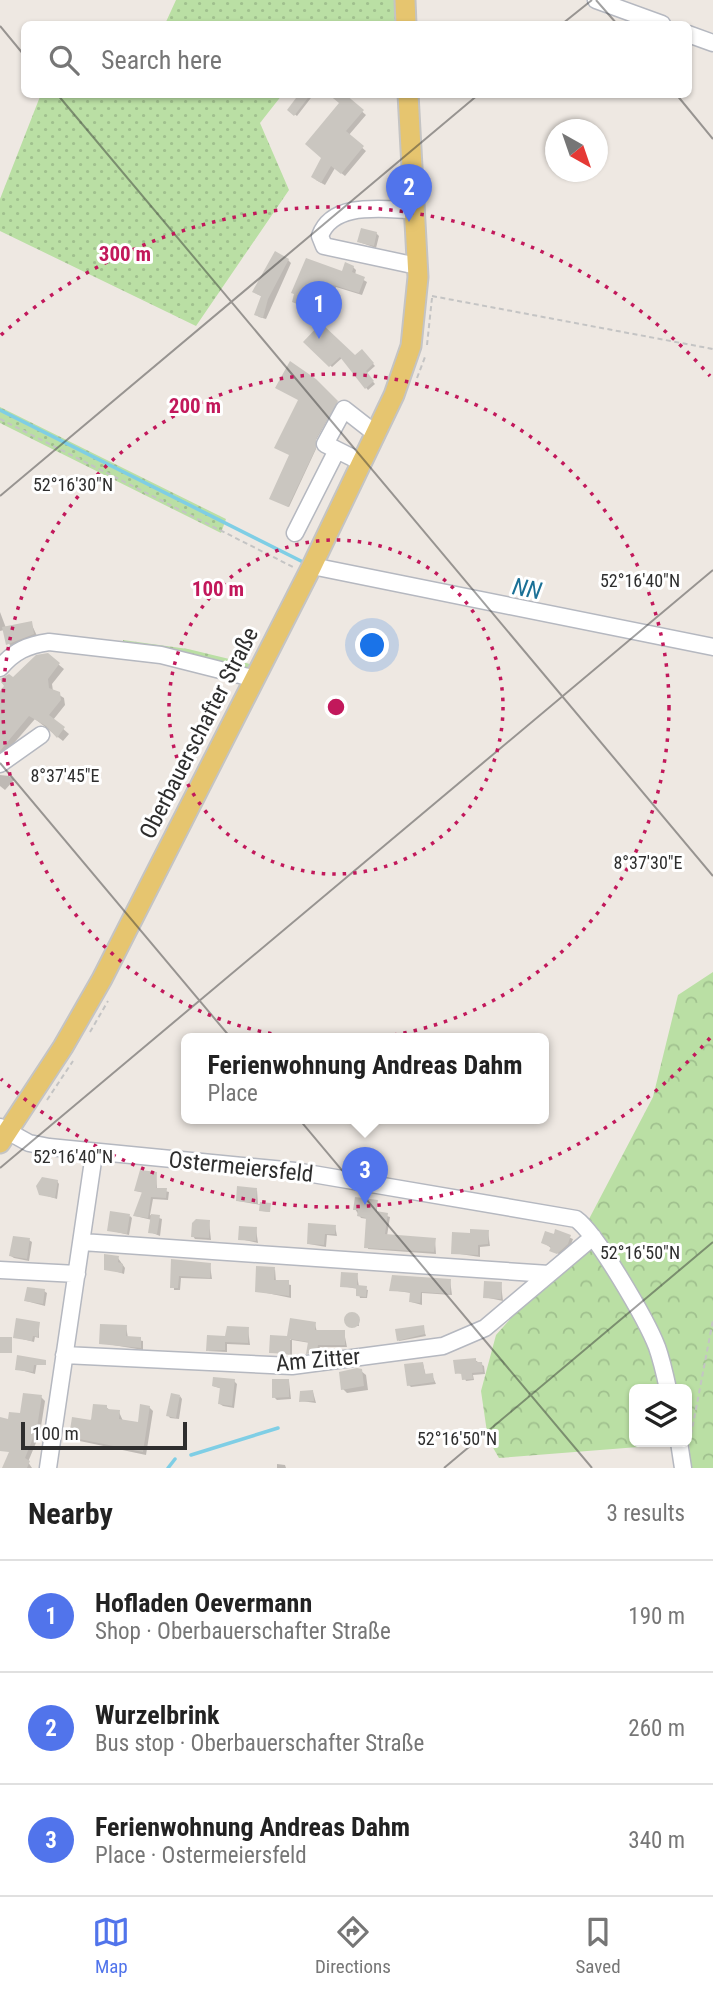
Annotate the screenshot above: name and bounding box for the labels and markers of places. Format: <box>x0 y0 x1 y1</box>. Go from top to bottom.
pin: 2 <box>386 164 432 222</box>
pin: 1 <box>296 281 342 339</box>
centre of rings <box>324 695 348 719</box>
pin: 3 <box>342 1147 388 1205</box>

